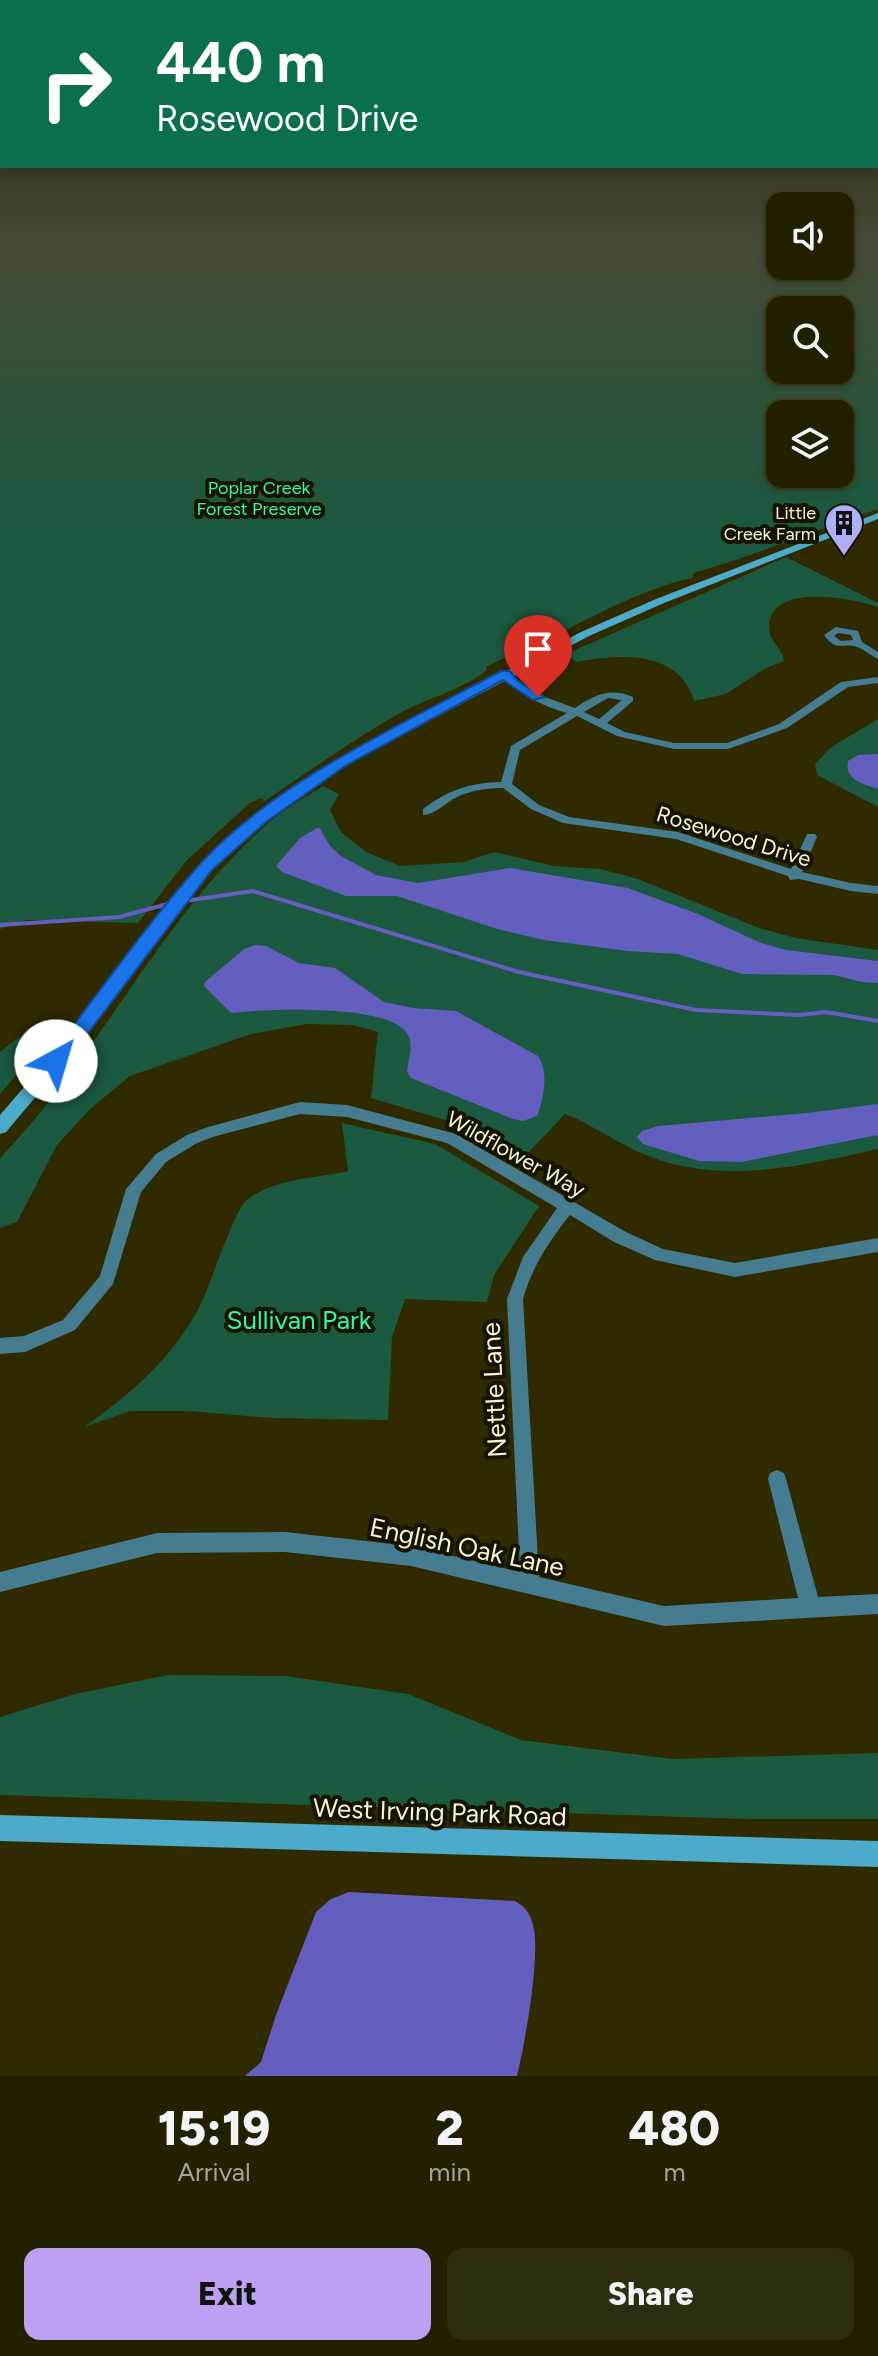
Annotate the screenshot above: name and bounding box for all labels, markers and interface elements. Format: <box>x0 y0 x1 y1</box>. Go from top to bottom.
text: 440 m <box>156 29 325 96</box>
icon: right <box>24 32 128 136</box>
text: Rosewood Drive <box>156 97 418 140</box>
map controls <box>766 192 854 488</box>
button: sound <box>766 192 854 280</box>
button: search <box>766 296 854 384</box>
button: layers <box>766 400 854 488</box>
park label: Poplar Creek Forest Preserve <box>196 477 322 520</box>
place label: Little Creek Farm <box>724 502 816 545</box>
building icon: Little Creek Farm <box>823 502 865 557</box>
pin <box>504 615 572 697</box>
icon: arrive <box>516 627 560 671</box>
street label: Rosewood Drive <box>653 800 814 873</box>
position arrow <box>14 1019 98 1103</box>
street label: Wildflower Way <box>442 1105 590 1204</box>
park label: Sullivan Park <box>227 1304 372 1336</box>
street label: Nettle Lane <box>474 1321 514 1459</box>
street label: English Oak Lane <box>367 1511 567 1583</box>
street label: West Irving Park Road <box>313 1792 567 1832</box>
text: 15:19 <box>158 2099 270 2157</box>
text: 2 <box>436 2099 464 2157</box>
text: 480 <box>629 2099 720 2157</box>
text: Arrival <box>177 2156 251 2188</box>
text: min <box>428 2156 471 2188</box>
text: m <box>663 2156 686 2188</box>
button: Exit <box>24 2248 431 2340</box>
button: Share <box>447 2248 854 2340</box>

